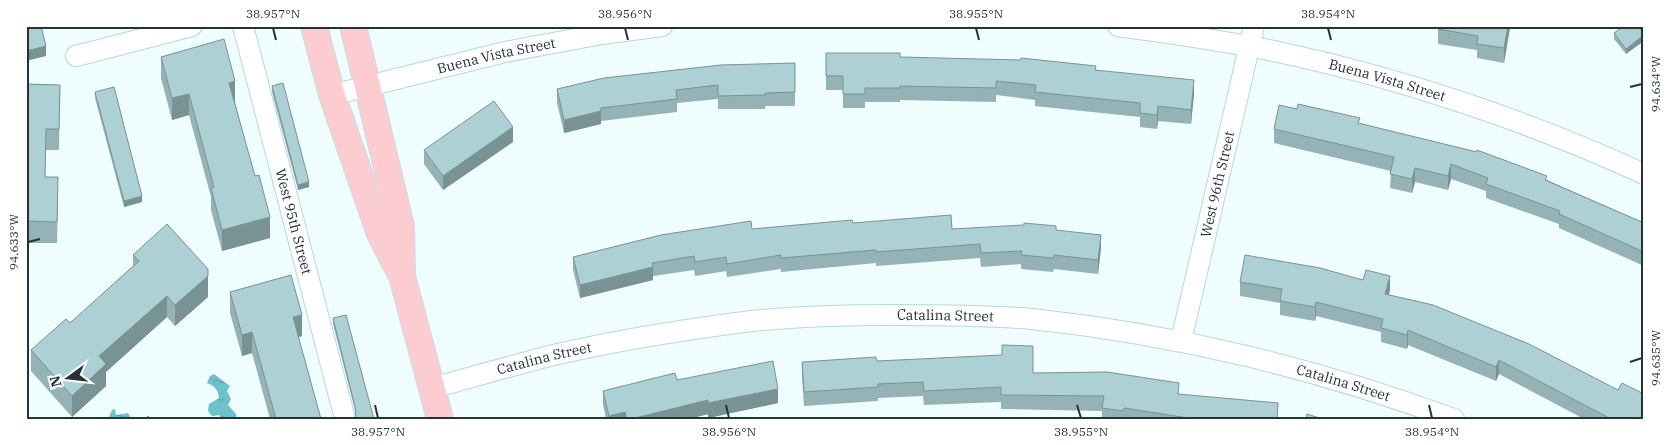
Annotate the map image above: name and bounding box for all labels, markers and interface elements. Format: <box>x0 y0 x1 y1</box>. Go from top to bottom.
text: 38.957°N <box>246 6 300 21</box>
text: 38.956°N <box>598 6 652 21</box>
text: 38.955°N <box>949 6 1003 21</box>
text: 38.954°N <box>1301 6 1355 21</box>
street label: Buena Vista Street <box>435 34 557 78</box>
street label: Buena Vista Street <box>1327 55 1448 105</box>
text: 94.634°W <box>1648 55 1663 112</box>
street label: West 96th Street <box>1196 129 1238 239</box>
street label: West 95th Street <box>271 167 316 276</box>
text: 94.633°W <box>6 213 21 270</box>
street label: Catalina Street <box>897 306 994 325</box>
text: 94.635°W <box>1648 329 1663 386</box>
street label: Catalina Street <box>495 338 593 379</box>
north arrow <box>42 352 92 402</box>
street label: Catalina Street <box>1295 360 1393 405</box>
text: N <box>45 374 66 389</box>
text: 38.957°N <box>351 424 405 439</box>
text: 38.956°N <box>702 424 756 439</box>
text: 38.955°N <box>1054 424 1108 439</box>
text: 38.954°N <box>1405 424 1459 439</box>

